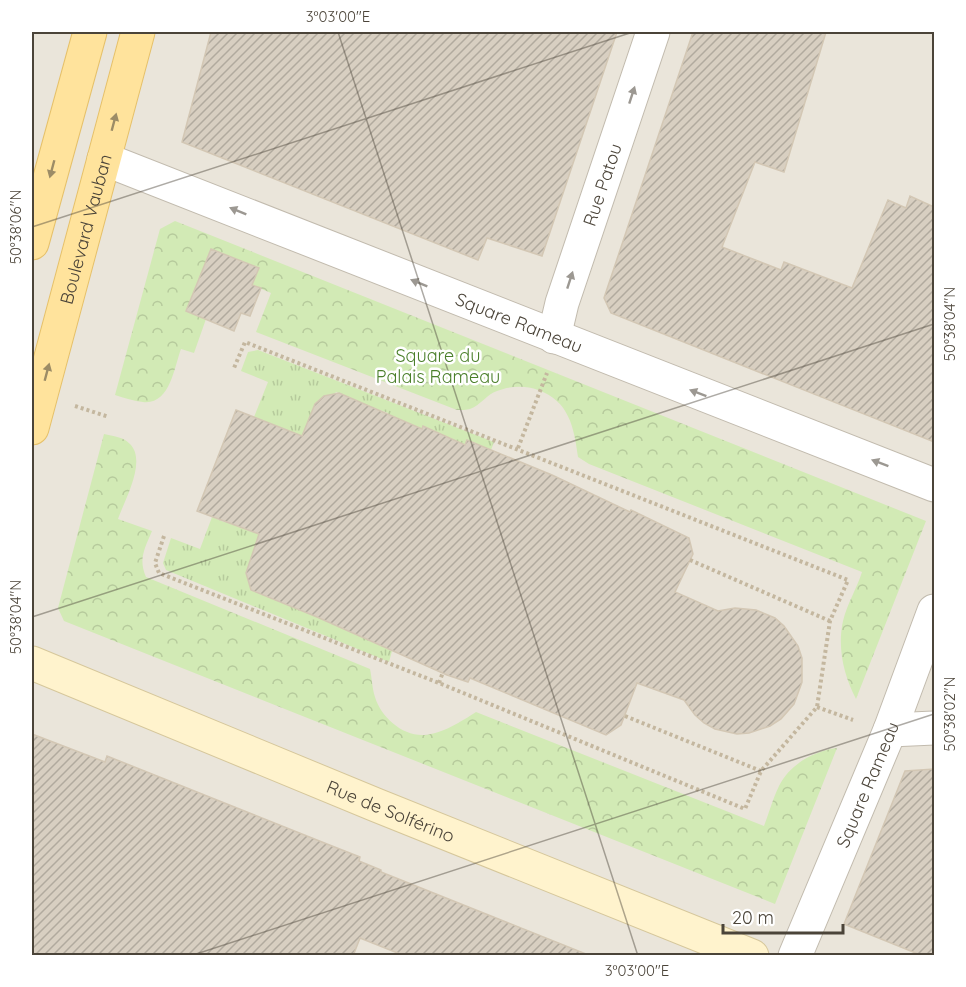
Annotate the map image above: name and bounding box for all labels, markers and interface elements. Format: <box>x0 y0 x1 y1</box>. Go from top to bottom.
text: 3°03'00"E <box>306 7 370 26</box>
one-way arrow <box>627 86 637 104</box>
one-way arrow <box>110 113 119 131</box>
street label: Rue Patou <box>577 140 626 229</box>
street label: Boulevard Vauban <box>54 151 116 307</box>
one-way arrow <box>47 160 56 178</box>
text: 50°38'06"N <box>6 190 25 264</box>
one-way arrow <box>229 206 247 215</box>
one-way arrow <box>565 271 575 289</box>
one-way arrow <box>410 278 428 287</box>
street label: Square Rameau <box>452 287 586 357</box>
text: 50°38'04"N <box>940 287 959 361</box>
park label: Square du Palais Rameau <box>376 344 500 388</box>
one-way arrow <box>42 362 52 381</box>
one-way arrow <box>689 387 707 397</box>
one-way arrow <box>871 458 889 468</box>
text: 50°38'04"N <box>6 580 25 654</box>
text: 50°38'02"N <box>940 677 959 751</box>
street label: Square Rameau <box>830 718 904 851</box>
street label: Rue de Solférino <box>323 774 458 847</box>
scale bar <box>723 897 843 935</box>
text: 20 m <box>732 906 774 929</box>
text: 3°03'00"E <box>605 961 669 980</box>

